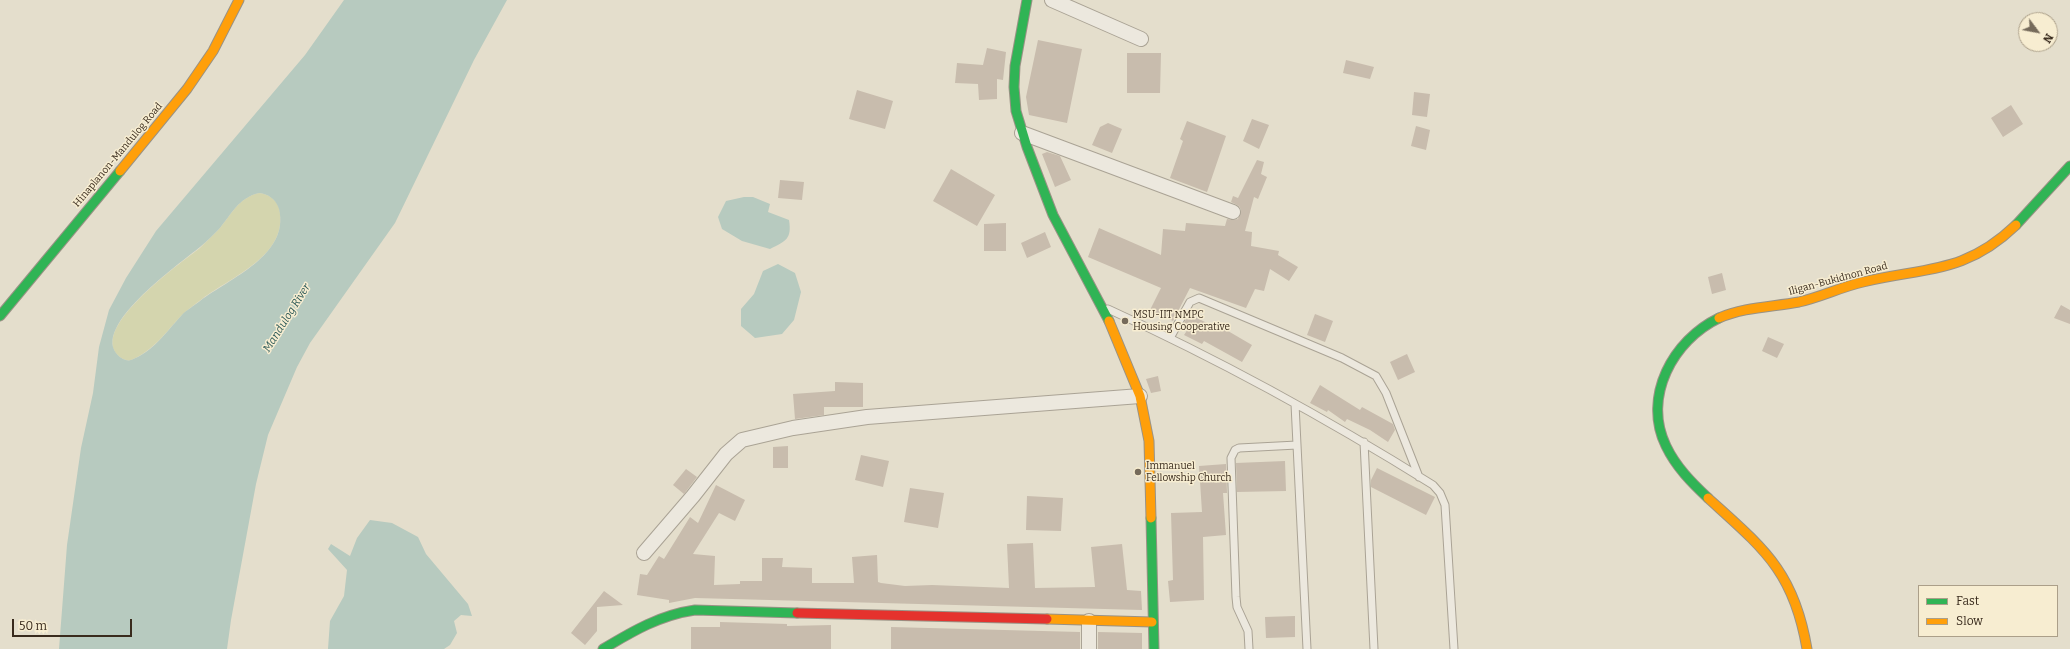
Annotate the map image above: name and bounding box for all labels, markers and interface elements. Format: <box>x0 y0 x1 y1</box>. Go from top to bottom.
north arrow <box>2018 12 2058 52</box>
text: N <box>2040 31 2056 45</box>
street label: Hinaplanon-Mandulog Road <box>71 100 165 210</box>
street label: Iligan-Bukidnon Road <box>1787 260 1889 298</box>
water label: Mandulog River <box>261 281 313 355</box>
place label: MSU-IIT NMPC Housing Cooperative <box>1133 309 1230 332</box>
marker: MSU-IIT NMPC Housing Cooperative <box>1120 316 1130 326</box>
place label: Immanuel Fellowship Church <box>1146 460 1232 484</box>
marker: Immanuel Fellowship Church <box>1133 467 1143 477</box>
legend <box>1918 585 2058 637</box>
text: Fast <box>1956 594 1979 608</box>
scale bar <box>14 611 134 637</box>
text: Slow <box>1956 614 1983 628</box>
text: 50 m <box>19 619 47 633</box>

